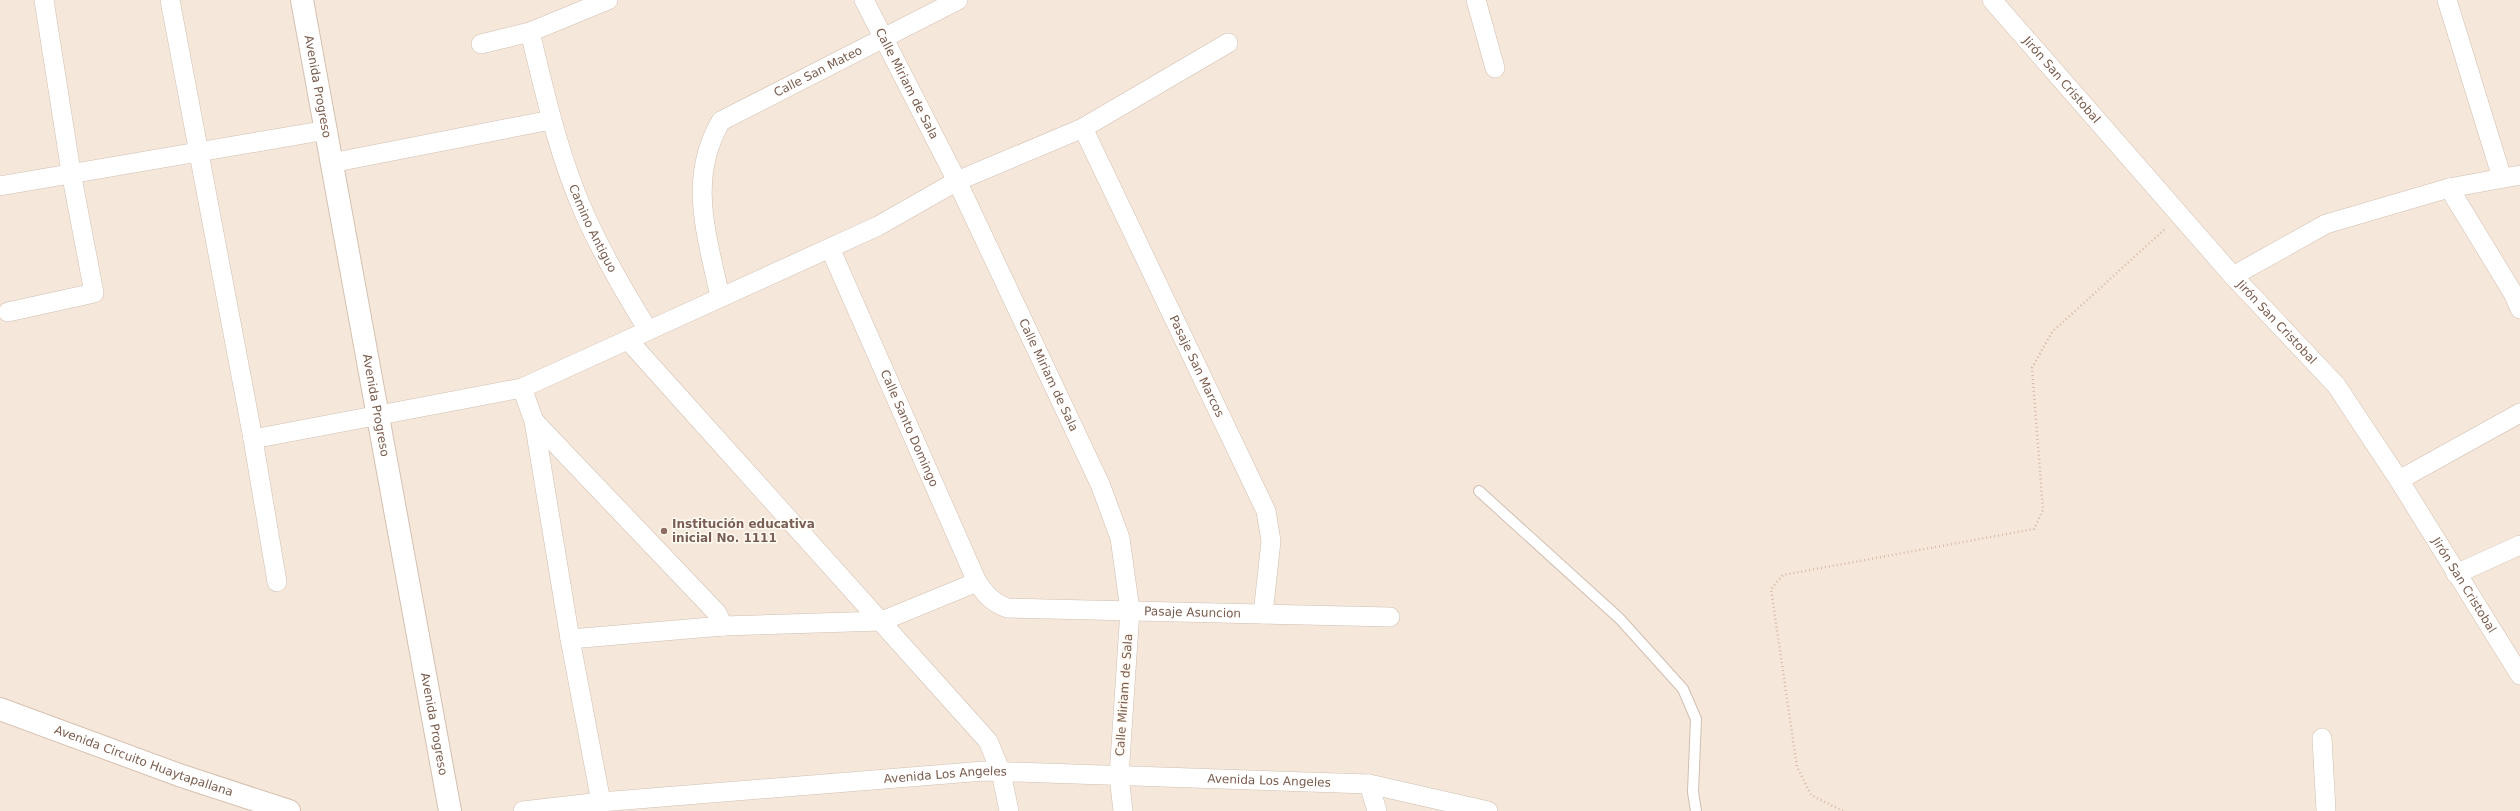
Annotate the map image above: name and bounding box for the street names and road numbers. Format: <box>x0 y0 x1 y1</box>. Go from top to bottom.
street label: Calle Miriam de Sala <box>873 26 941 142</box>
street label: Jirón San Cristobal <box>2020 33 2103 126</box>
street label: Avenida Progreso <box>302 34 334 139</box>
street label: Calle San Mateo <box>772 43 865 100</box>
street label: Camino Antiguo <box>566 182 620 275</box>
street label: Jirón San Cristobal <box>2233 277 2320 367</box>
street label: Pasaje San Marcos <box>1167 313 1227 419</box>
street label: Calle Miriam de Sala <box>1016 316 1081 434</box>
street label: Avenida Progreso <box>360 353 392 458</box>
street label: Calle Santo Domingo <box>878 368 941 489</box>
street label: Jirón San Cristobal <box>2429 534 2499 636</box>
street label: Pasaje Asuncion <box>1144 604 1241 620</box>
street label: Calle Miriam de Sala <box>1113 633 1135 757</box>
street label: Avenida Progreso <box>418 672 450 777</box>
street label: Avenida Circuito Huaytapallana <box>53 723 235 799</box>
street label: Avenida Los Angeles <box>883 764 1007 786</box>
street label: Avenida Los Angeles <box>1207 772 1331 790</box>

